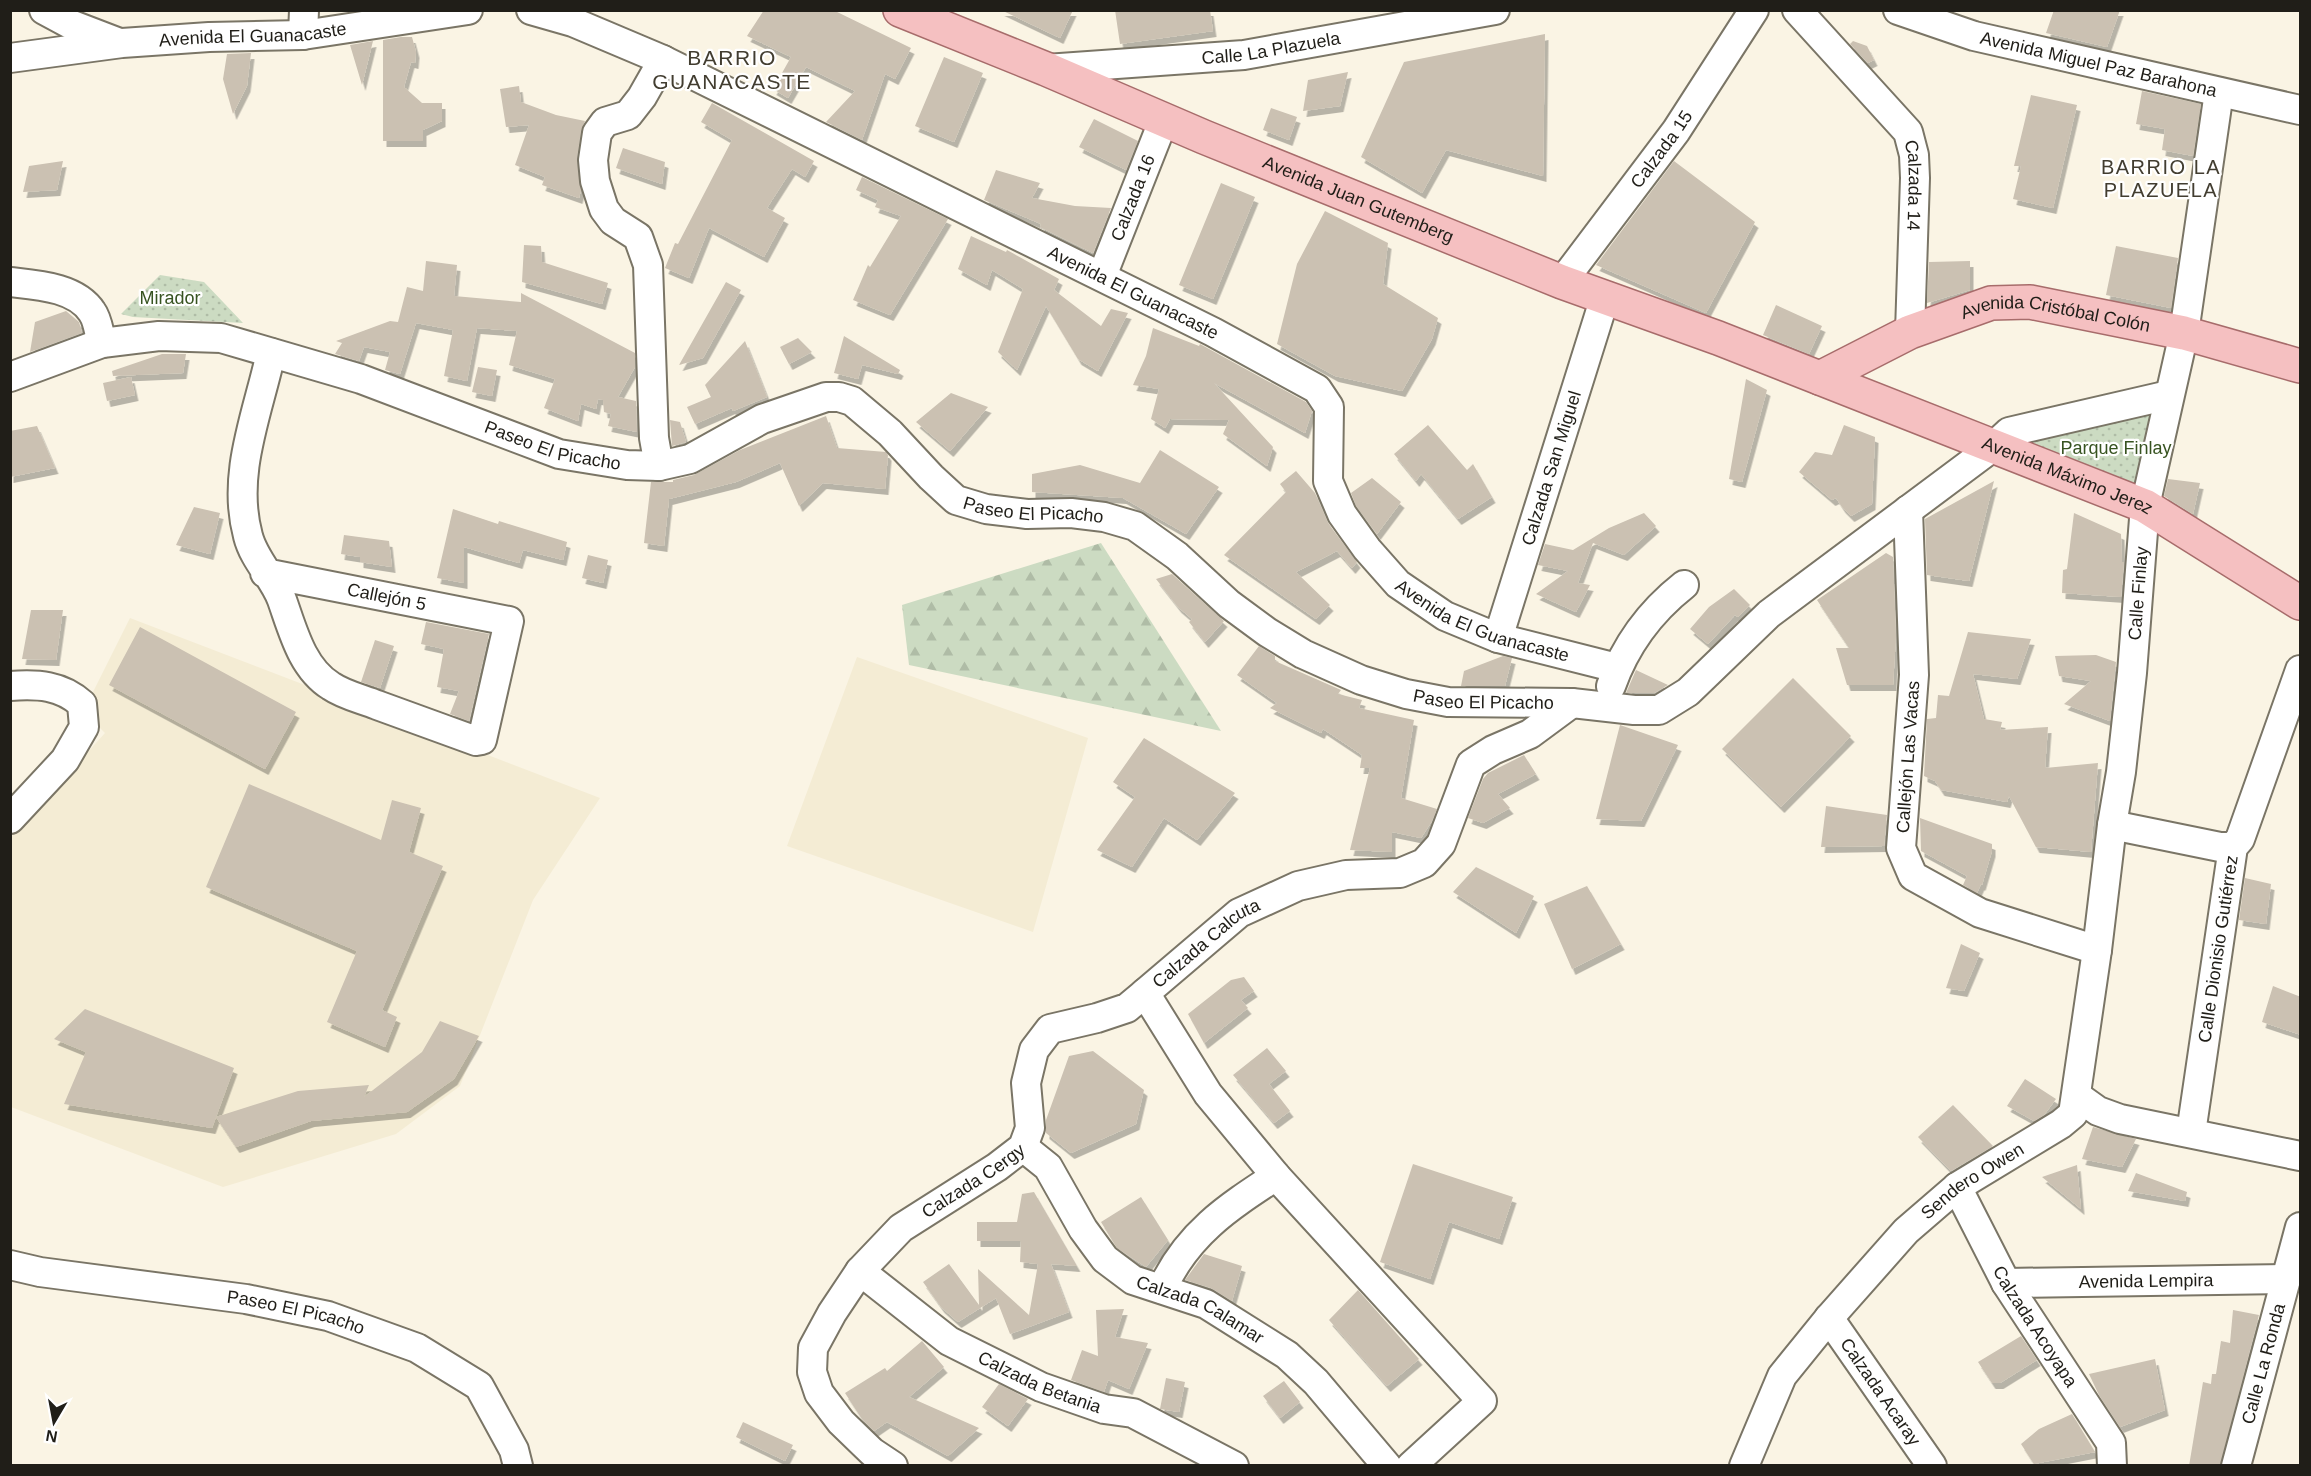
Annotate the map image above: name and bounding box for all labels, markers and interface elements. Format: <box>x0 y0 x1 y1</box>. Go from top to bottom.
street label: Avenida El Guanacaste <box>158 19 348 50</box>
street label: Calle La Plazuela <box>1201 28 1343 68</box>
street label: Avenida Miguel Paz Barahona <box>1978 28 2220 101</box>
district label: BARRIO GUANACASTE <box>652 46 812 93</box>
street label: Calzada 15 <box>1627 107 1697 192</box>
street label: Calzada 14 <box>1900 138 1925 231</box>
street label: Calzada 16 <box>1107 152 1159 244</box>
street label: Avenida Juan Gutemberg <box>1260 152 1457 247</box>
district label: BARRIO LA PLAZUELA <box>2101 156 2221 201</box>
street label: Avenida El Guanacaste <box>1045 242 1222 343</box>
park label: Mirador <box>139 288 201 308</box>
street label: Avenida Cristóbal Colón <box>1958 292 2152 336</box>
street label: Calzada San Miguel <box>1518 388 1585 548</box>
street label: Paseo El Picacho <box>482 417 622 474</box>
street label: Avenida Máximo Jerez <box>1979 433 2157 518</box>
park label: Parque Finlay <box>2060 438 2172 458</box>
street label: Paseo El Picacho <box>961 493 1105 527</box>
street label: Calle Finlay <box>2125 546 2152 641</box>
street label: Avenida El Guanacaste <box>1392 575 1571 666</box>
street label: Callejón 5 <box>345 579 428 614</box>
street label: Callejón Las Vacas <box>1893 680 1923 834</box>
street label: Paseo El Picacho <box>1412 686 1554 713</box>
street label: Calle Dionisio Gutiérrez <box>2194 854 2242 1044</box>
street label: Calzada Calcuta <box>1148 894 1264 992</box>
street label: Calzada Cergy <box>918 1139 1029 1222</box>
street label: Sendero Owen <box>1917 1139 2027 1223</box>
street label: Calzada Acoyapa <box>1989 1263 2082 1392</box>
street label: Avenida Lempira <box>2078 1270 2215 1292</box>
street label: Calzada Calamar <box>1134 1272 1267 1348</box>
street label: Paseo El Picacho <box>226 1287 367 1338</box>
street label: Calle La Ronda <box>2238 1300 2289 1426</box>
street label: Calzada Acaray <box>1836 1334 1925 1449</box>
street label: Calzada Betania <box>975 1347 1105 1418</box>
north arrow <box>24 1392 84 1452</box>
text: N <box>44 1427 59 1446</box>

